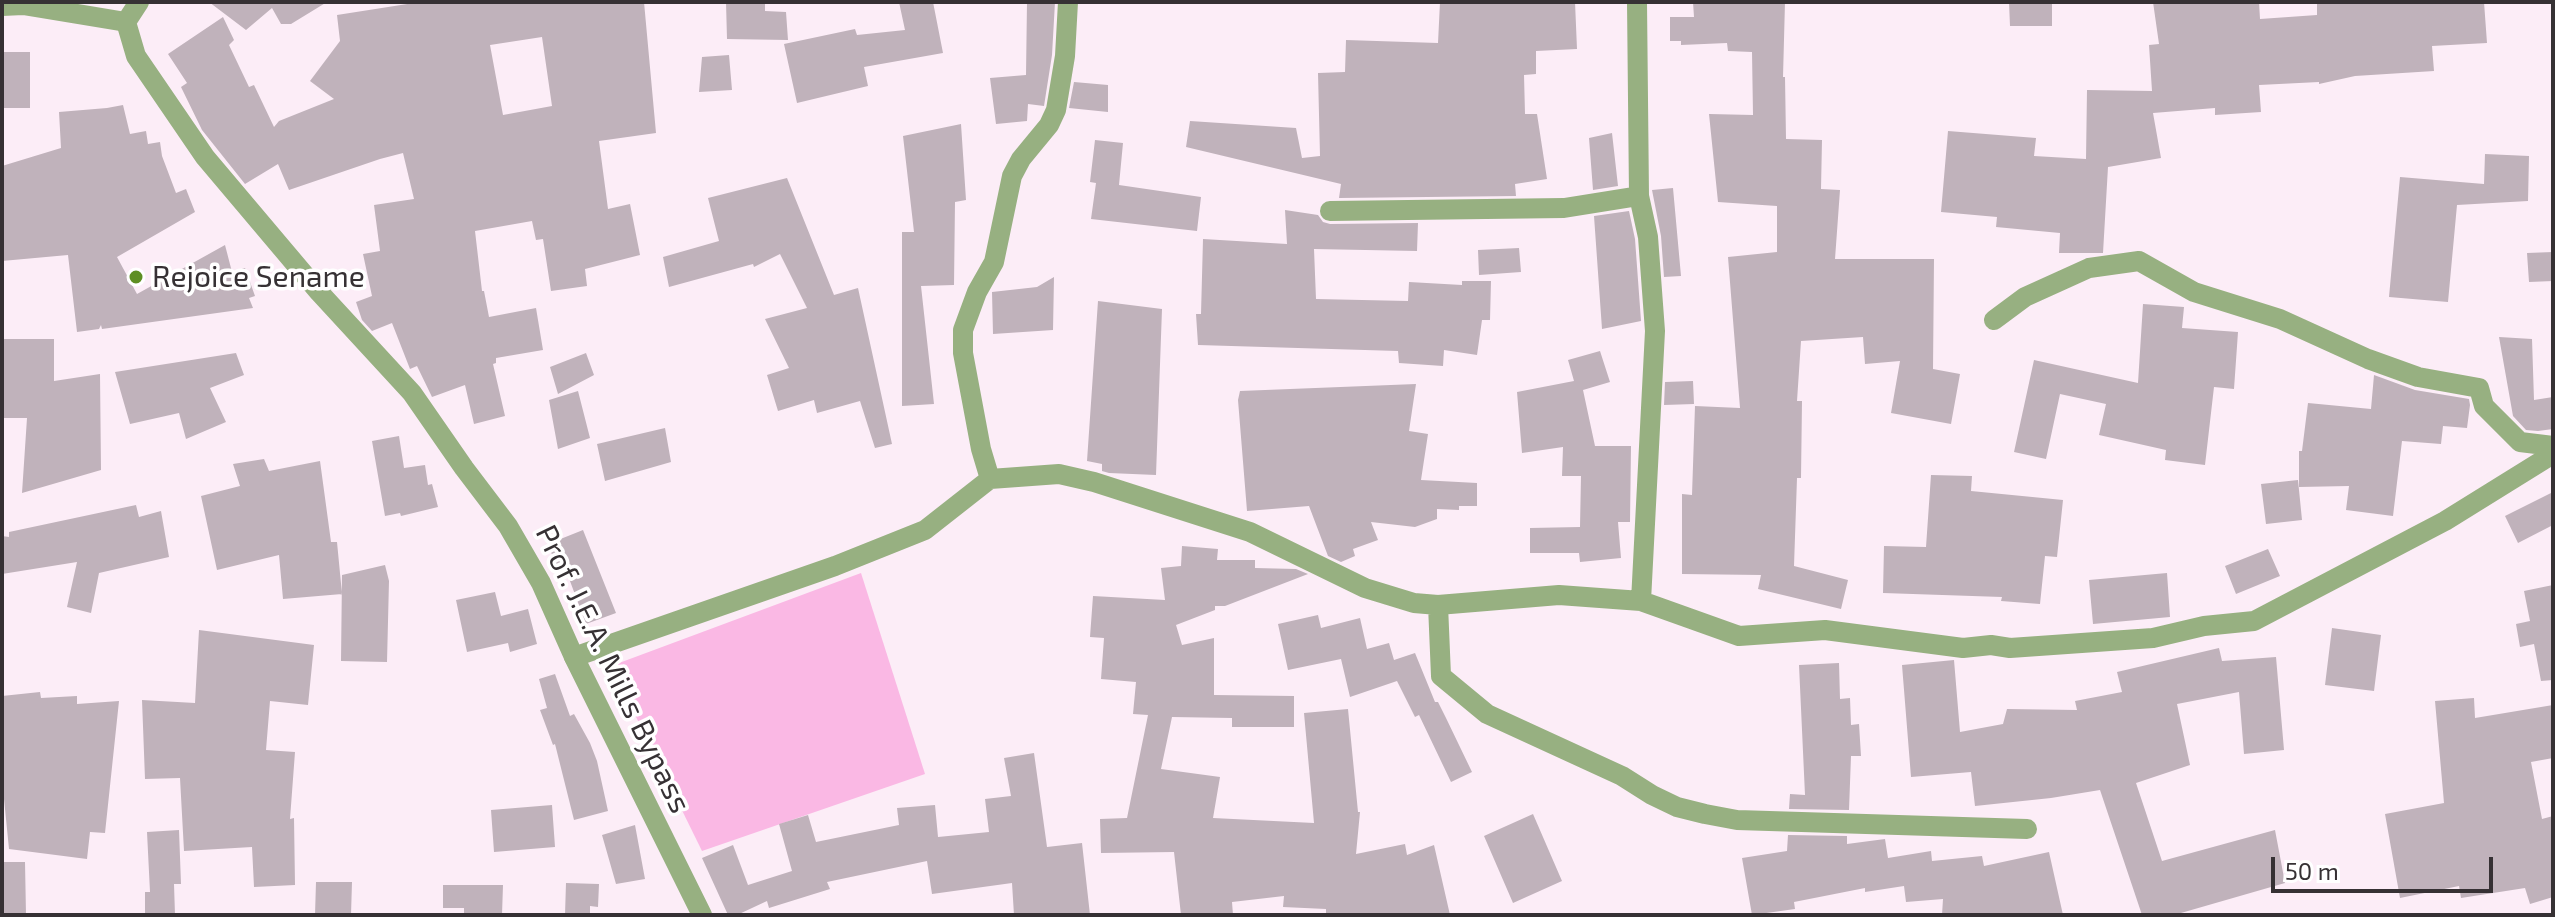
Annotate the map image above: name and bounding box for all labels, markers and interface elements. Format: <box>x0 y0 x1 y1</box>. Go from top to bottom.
place label: Rejoice Sename <box>152 259 365 295</box>
marker: Rejoice Sename <box>127 268 145 286</box>
street label: Prof. J.E.A. Mills Bypass <box>528 519 698 819</box>
scale bar <box>2275 841 2497 891</box>
text: 50 m <box>2285 856 2339 885</box>

